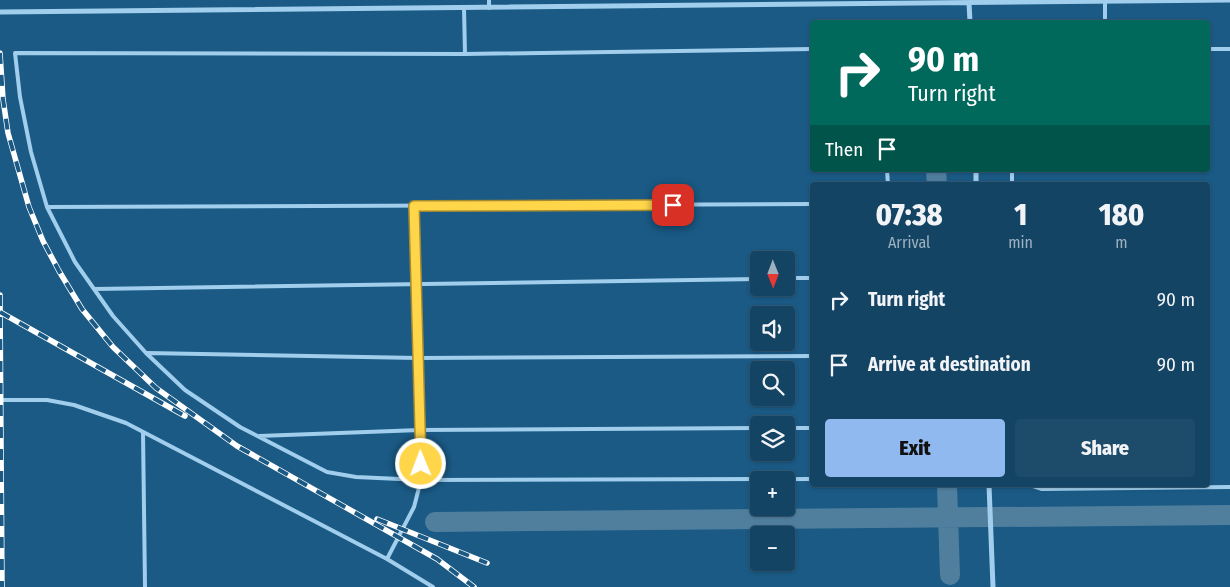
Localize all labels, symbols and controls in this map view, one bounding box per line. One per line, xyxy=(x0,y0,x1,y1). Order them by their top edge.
text: 90 m xyxy=(908,38,979,80)
icon: right xyxy=(825,40,890,105)
text: Turn right xyxy=(908,80,996,107)
icon: arrive xyxy=(873,135,901,163)
text: Then xyxy=(825,138,863,161)
pin xyxy=(652,184,694,226)
icon: arrive xyxy=(659,191,687,219)
text: 07:38 xyxy=(876,197,943,233)
text: 1 xyxy=(1014,197,1027,233)
text: 180 xyxy=(1099,197,1144,233)
text: Arrival xyxy=(888,233,930,252)
text: min xyxy=(1008,233,1033,252)
text: m xyxy=(1115,233,1128,252)
north arrow xyxy=(750,251,795,296)
map controls xyxy=(750,251,795,571)
icon: right xyxy=(825,286,853,314)
text: Turn right xyxy=(868,288,945,311)
text: 90 m xyxy=(1157,288,1195,311)
button: sound xyxy=(750,306,795,351)
icon: arrive xyxy=(825,351,853,379)
text: Arrive at destination xyxy=(868,353,1031,376)
text: 90 m xyxy=(1157,353,1195,376)
button: search xyxy=(750,361,795,406)
button: layers xyxy=(750,416,795,461)
button: Exit xyxy=(825,419,1005,477)
button: Share xyxy=(1015,419,1195,477)
position arrow xyxy=(394,437,446,489)
button: + xyxy=(750,471,795,516)
button: − xyxy=(750,526,795,571)

